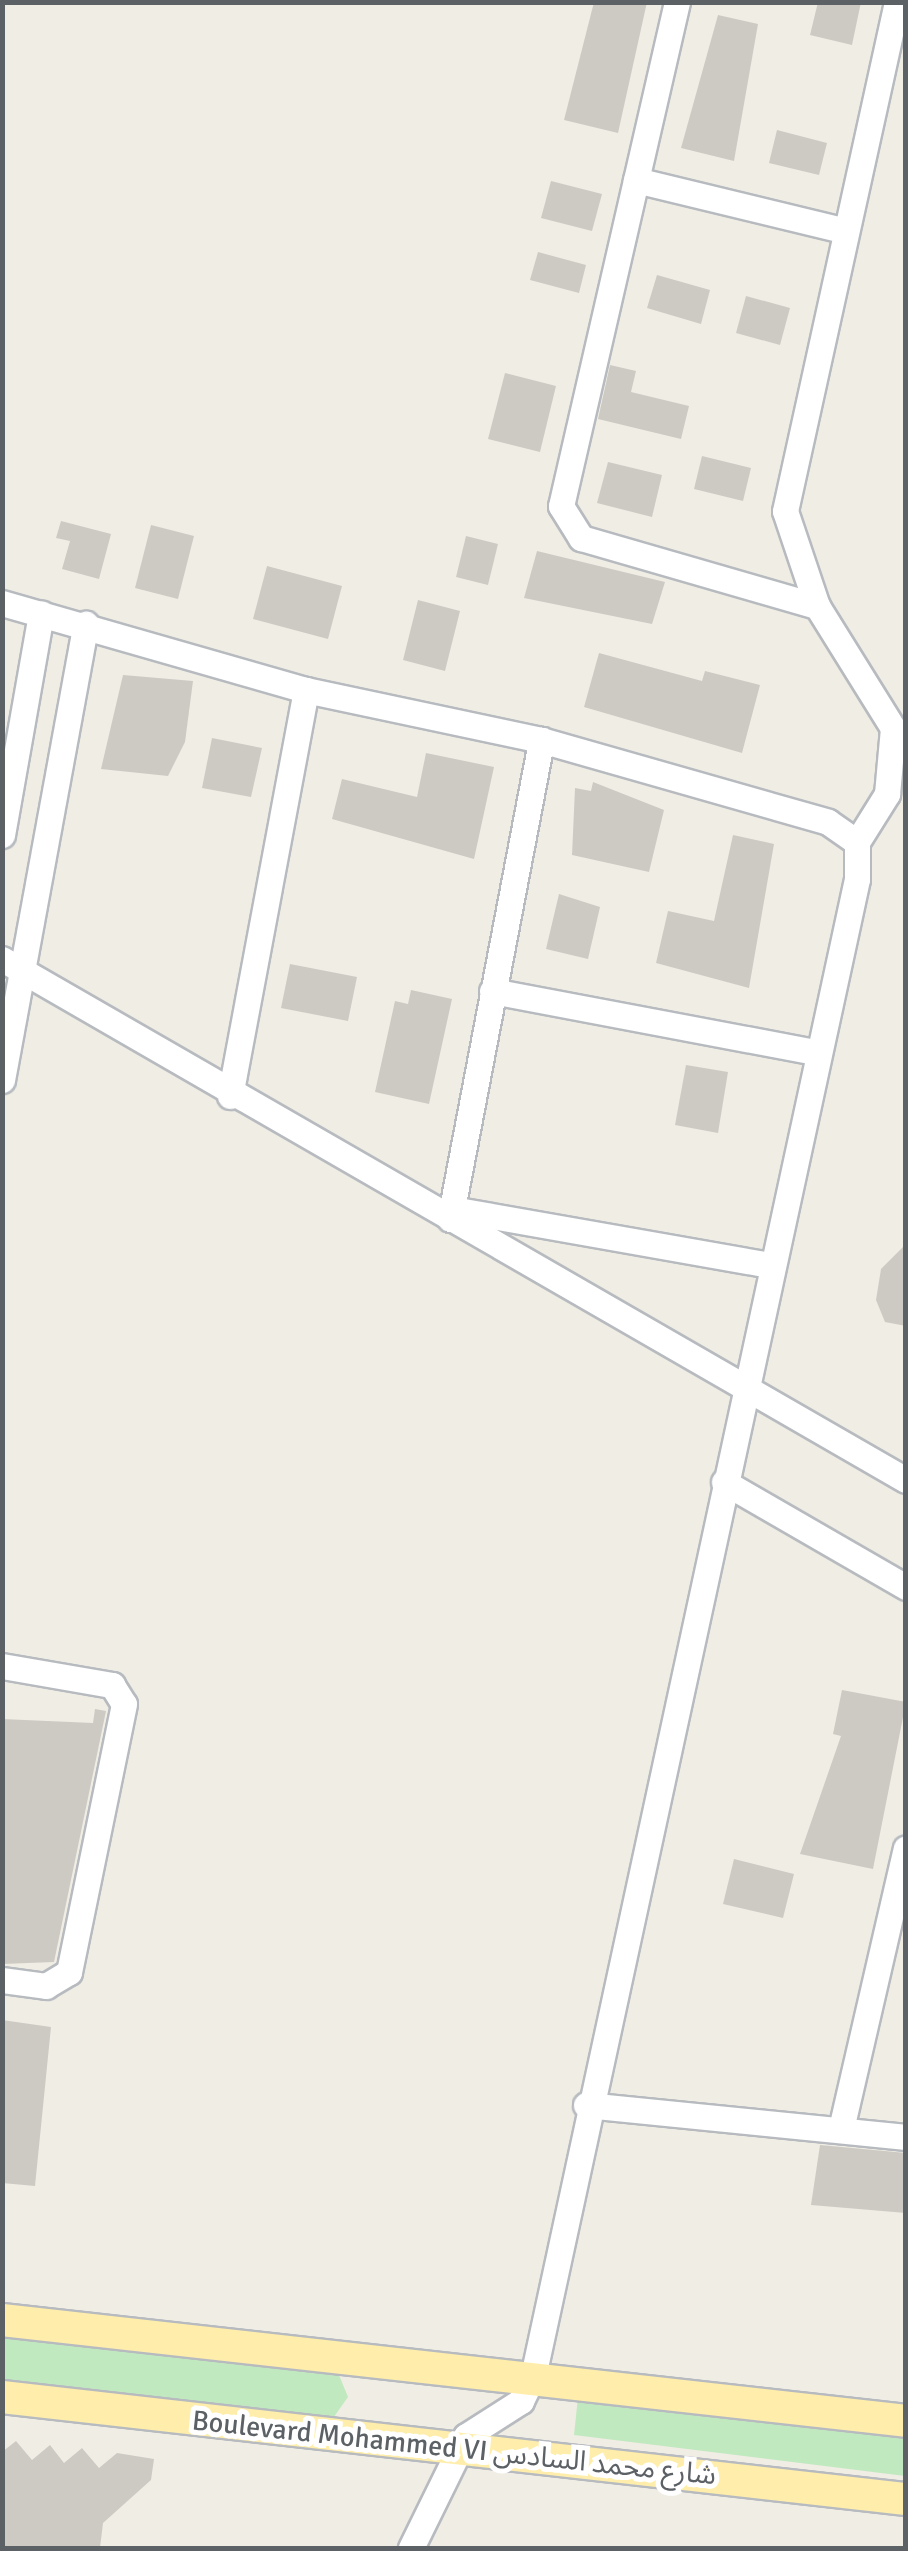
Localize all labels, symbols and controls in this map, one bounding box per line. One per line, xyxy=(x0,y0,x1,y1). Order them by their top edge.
street label: Boulevard Mohammed VI شارع محمد السادس xyxy=(190,2404,718,2492)

